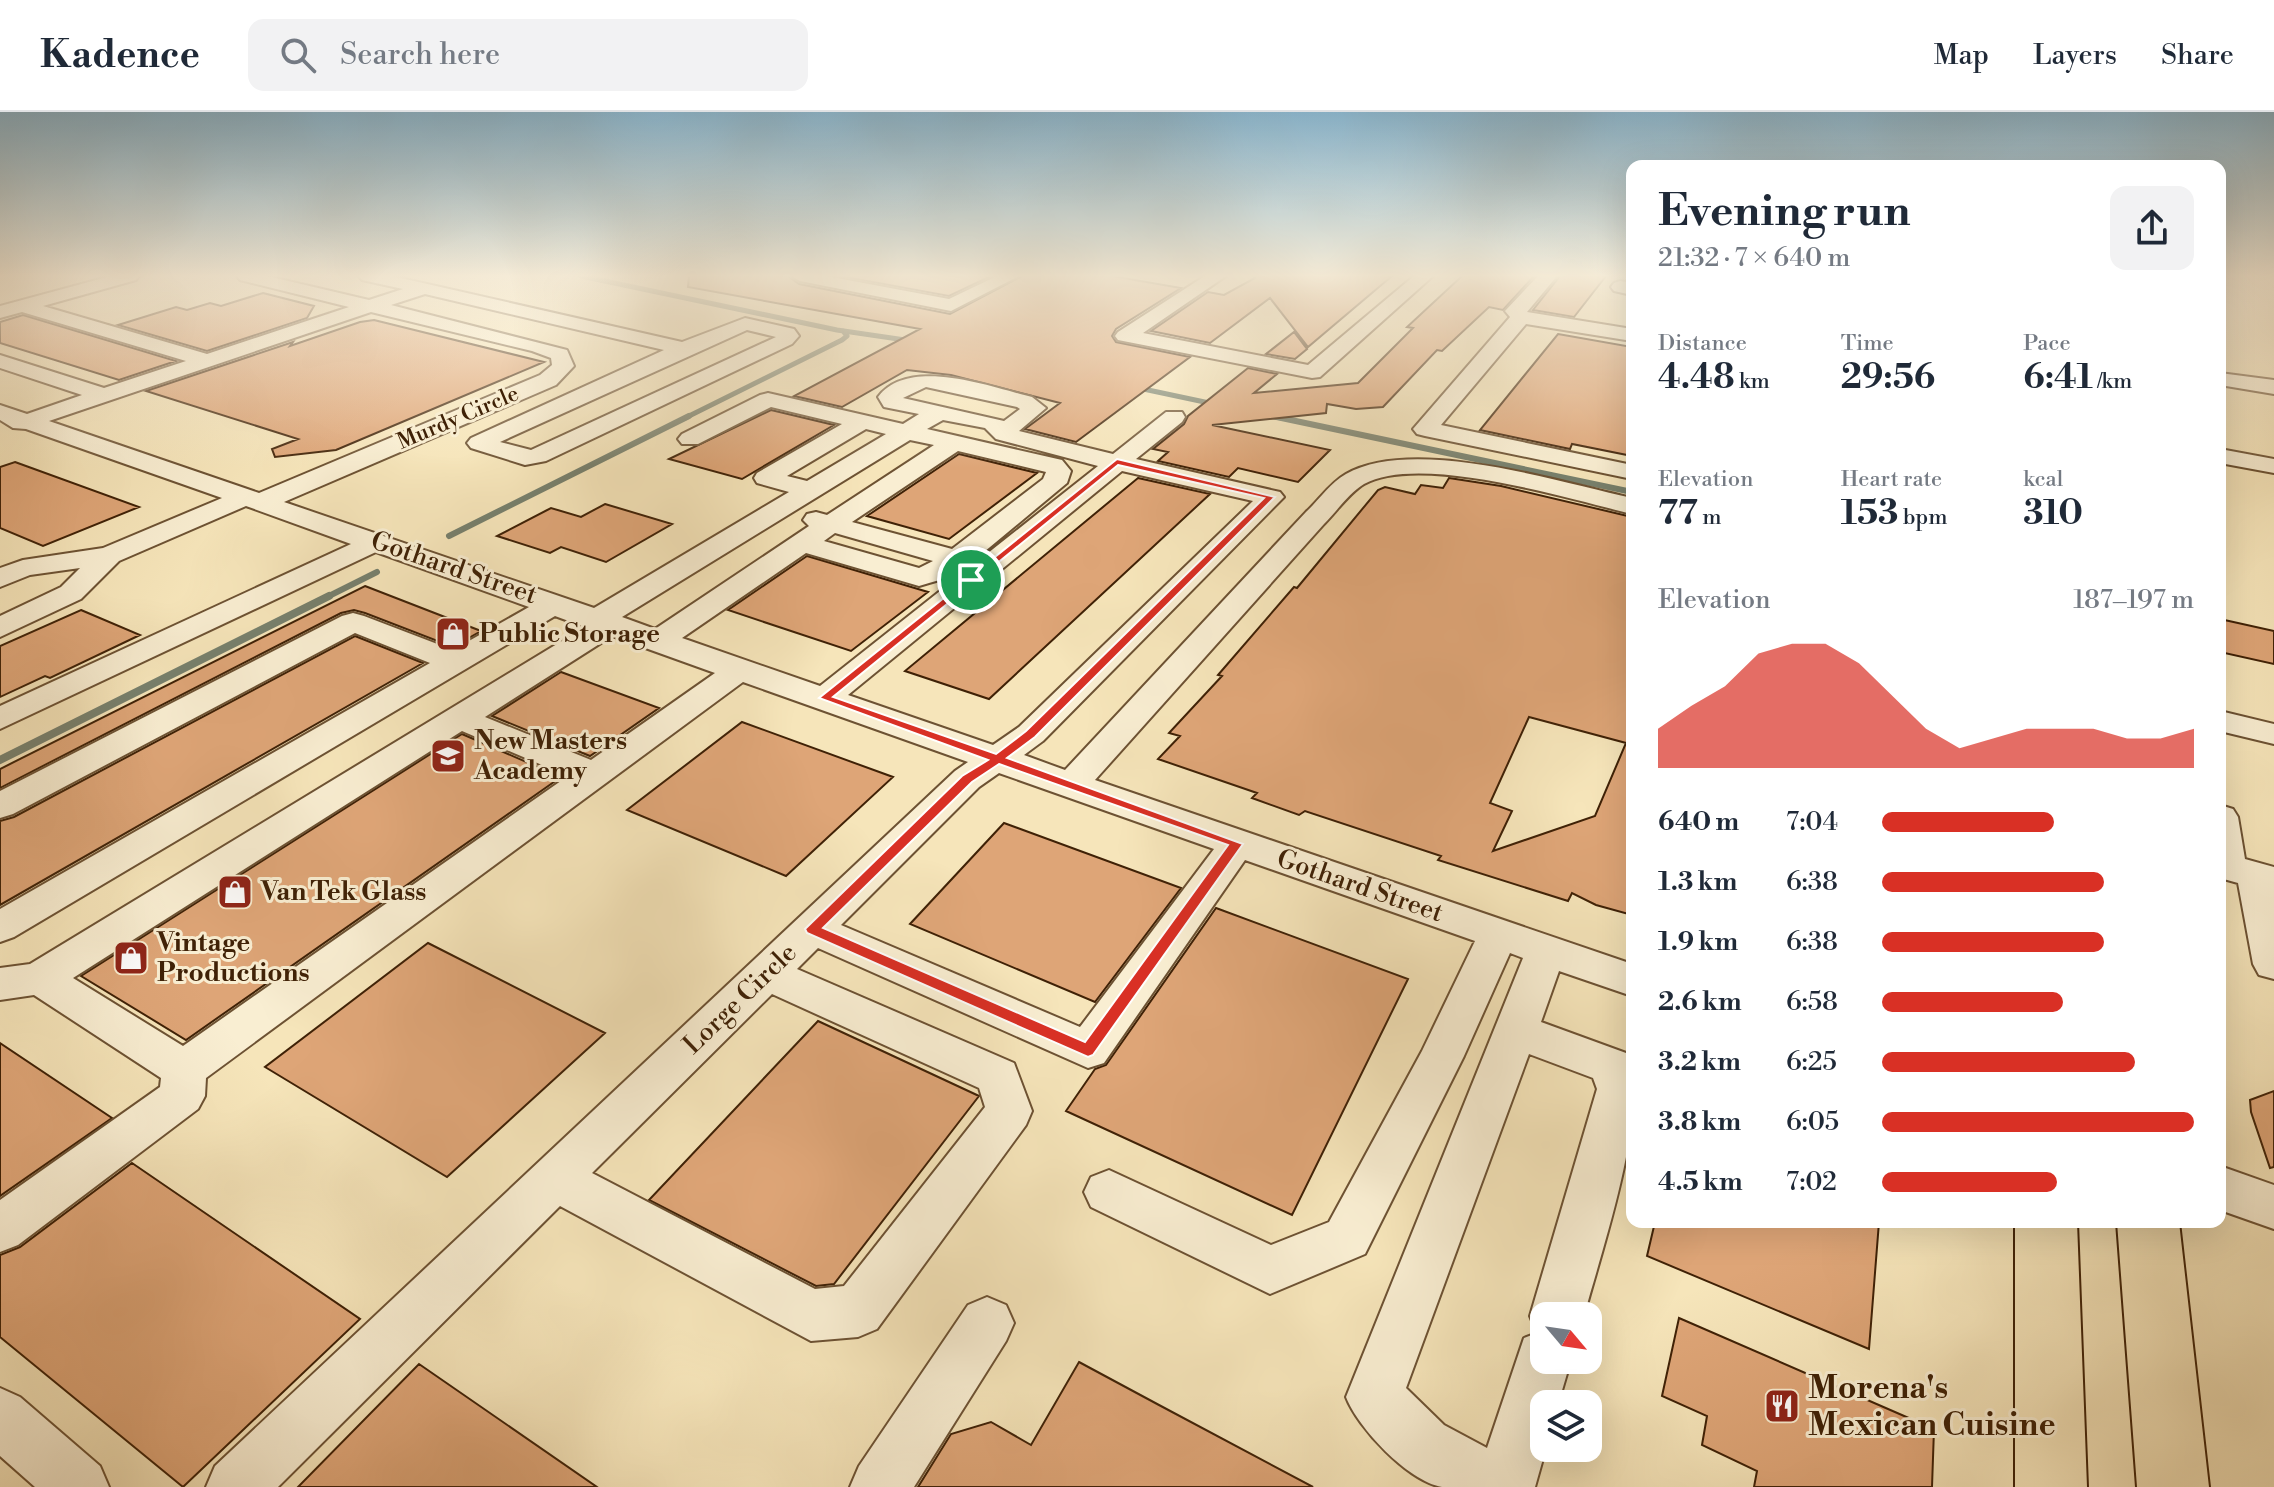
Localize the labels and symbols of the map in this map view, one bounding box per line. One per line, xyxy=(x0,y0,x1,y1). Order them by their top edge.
street label: Murdy Circle xyxy=(393,380,523,456)
street label: Gothard Street xyxy=(367,525,541,611)
pin xyxy=(937,546,1005,614)
shop icon: Public Storage xyxy=(434,615,472,653)
place label: Public Storage xyxy=(479,618,660,650)
place label: New Masters Academy xyxy=(473,725,627,787)
school or university icon: New Masters Academy xyxy=(429,737,467,775)
street label: Gothard Street xyxy=(1273,843,1447,929)
shop icon: Van Tek Glass xyxy=(216,873,254,911)
place label: Van Tek Glass xyxy=(260,876,426,908)
place label: Vintage Productions xyxy=(156,927,310,989)
street label: Lorge Circle xyxy=(677,937,803,1061)
shop icon: Vintage Productions xyxy=(112,939,150,977)
north arrow xyxy=(1530,1302,1602,1374)
place label: Morena's Mexican Cuisine xyxy=(1808,1368,2056,1445)
restaurant icon: Morena's Mexican Cuisine xyxy=(1763,1387,1801,1425)

